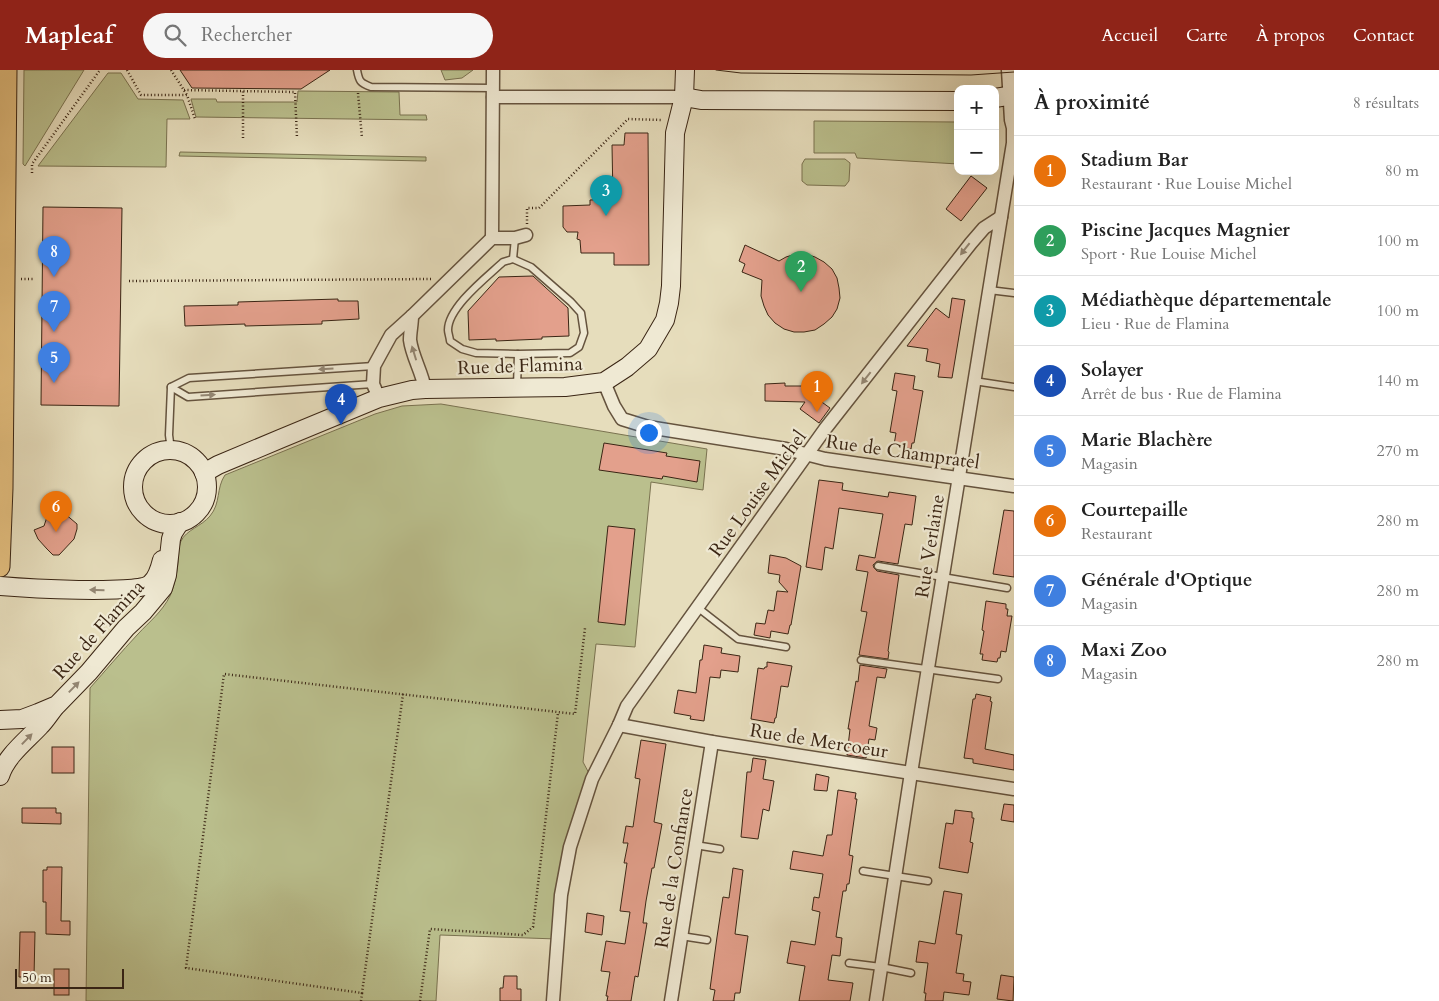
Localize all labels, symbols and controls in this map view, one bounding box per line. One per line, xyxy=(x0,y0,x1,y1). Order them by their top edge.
search box xyxy=(143,13,493,58)
text: Mapleaf xyxy=(25,19,113,52)
icon: search xyxy=(161,21,189,49)
text: Rechercher xyxy=(201,22,292,48)
text: Accueil xyxy=(1101,23,1158,48)
text: Carte xyxy=(1186,23,1228,48)
text: À propos xyxy=(1256,23,1325,48)
text: Contact xyxy=(1353,23,1414,48)
map controls xyxy=(954,85,999,175)
button: + xyxy=(954,85,999,130)
text: À proximité xyxy=(1034,88,1150,117)
text: 8 résultats xyxy=(1353,92,1419,114)
button: − xyxy=(954,130,999,175)
text: Stadium Bar xyxy=(1081,147,1188,173)
text: 1 xyxy=(1046,160,1054,182)
text: 80 m xyxy=(1385,160,1419,182)
text: Restaurant · Rue Louise Michel xyxy=(1081,173,1292,195)
pin: 3 xyxy=(590,175,622,216)
text: Piscine Jacques Magnier xyxy=(1081,217,1290,243)
text: 2 xyxy=(1046,230,1054,252)
text: 100 m xyxy=(1377,230,1419,252)
pin: 8 xyxy=(38,236,70,277)
one-way arrow xyxy=(960,243,970,256)
text: Sport · Rue Louise Michel xyxy=(1081,243,1257,265)
pin: 2 xyxy=(785,251,817,292)
text: Médiathèque départementale xyxy=(1081,287,1332,313)
pin: 7 xyxy=(38,291,70,332)
text: 3 xyxy=(1046,300,1054,322)
text: 100 m xyxy=(1377,300,1419,322)
text: Lieu · Rue de Flamina xyxy=(1081,313,1230,335)
pin: 5 xyxy=(38,342,70,383)
one-way arrow xyxy=(410,346,418,361)
street label: Rue de Flamina xyxy=(457,351,583,381)
text: Solayer xyxy=(1081,357,1143,383)
one-way arrow xyxy=(317,366,333,374)
text: 4 xyxy=(1046,370,1054,392)
text: 140 m xyxy=(1377,370,1419,392)
pin: 1 xyxy=(801,371,833,412)
one-way arrow xyxy=(860,371,871,384)
text: Arrêt de bus · Rue de Flamina xyxy=(1081,383,1282,405)
pin: 4 xyxy=(325,384,357,425)
one-way arrow xyxy=(200,391,216,399)
your location xyxy=(636,420,662,446)
street label: Rue Louise Michel xyxy=(703,425,813,562)
text: Marie Blachère xyxy=(1081,427,1213,453)
street label: Rue de Champratel xyxy=(824,428,982,476)
text: 5 xyxy=(1046,440,1054,462)
text: 270 m xyxy=(1377,440,1419,462)
text: Magasin xyxy=(1081,453,1138,475)
pin: 6 xyxy=(40,491,72,532)
street label: Rue Verlaine xyxy=(909,492,951,600)
text: Courtepaille xyxy=(1081,497,1188,523)
text: 6 xyxy=(1046,510,1054,532)
text: 280 m xyxy=(1377,510,1419,532)
text: Restaurant xyxy=(1081,523,1152,545)
text: Générale d'Optique xyxy=(1081,567,1252,593)
street label: Rue de Flamina xyxy=(47,574,150,685)
text: 7 xyxy=(1046,580,1054,602)
text: 280 m xyxy=(1377,580,1419,602)
one-way arrow xyxy=(89,585,105,593)
text: Magasin xyxy=(1081,593,1138,615)
text: Maxi Zoo xyxy=(1081,637,1167,663)
text: 8 xyxy=(1046,650,1054,672)
text: 280 m xyxy=(1377,650,1419,672)
text: Magasin xyxy=(1081,663,1138,685)
one-way arrow xyxy=(68,682,80,694)
street label: Rue de Mercoeur xyxy=(748,717,890,765)
one-way arrow xyxy=(21,734,33,746)
street label: Rue de la Confiance xyxy=(648,786,699,950)
scale bar xyxy=(15,966,124,989)
text: 50 m xyxy=(22,968,52,987)

